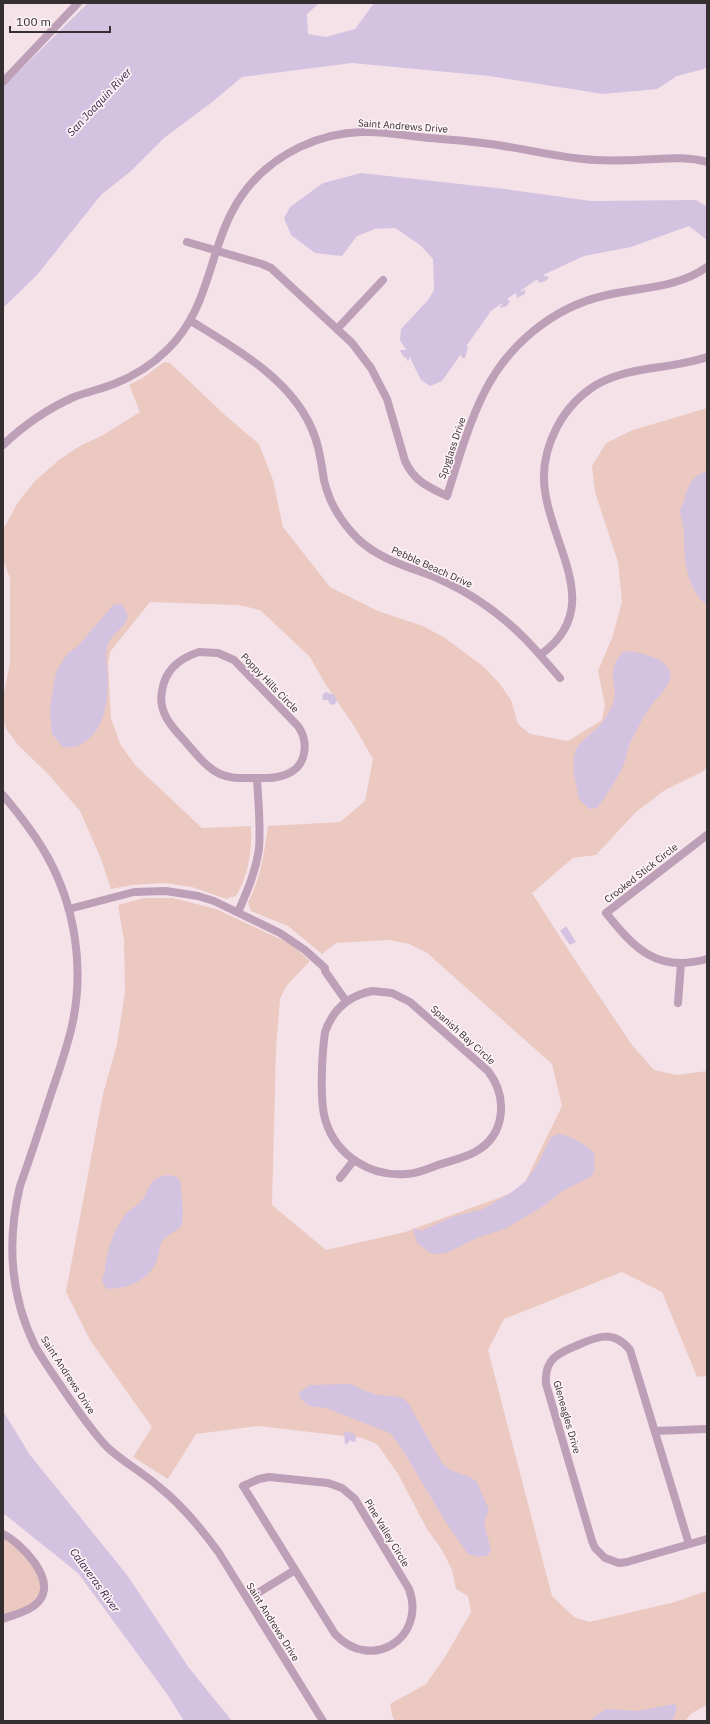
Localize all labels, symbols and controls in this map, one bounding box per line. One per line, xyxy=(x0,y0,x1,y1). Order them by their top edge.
scale bar xyxy=(10,8,110,34)
text: 100 m xyxy=(16,14,51,29)
water label: San Joaquin River xyxy=(64,64,135,139)
street label: Saint Andrews Drive xyxy=(358,116,449,136)
street label: Spyglass Drive xyxy=(435,415,469,481)
street label: Pebble Beach Drive xyxy=(390,543,475,591)
street label: Poppy Hills Circle xyxy=(238,650,302,716)
street label: Crooked Stick Circle xyxy=(602,840,681,906)
street label: Spanish Bay Circle xyxy=(428,1002,498,1068)
street label: Saint Andrews Drive xyxy=(38,1334,98,1417)
street label: Gleneagles Drive xyxy=(550,1379,584,1456)
street label: Pine Valley Circle xyxy=(362,1497,413,1570)
water label: Calaveras River xyxy=(67,1545,124,1616)
street label: Saint Andrews Drive xyxy=(244,1580,303,1664)

